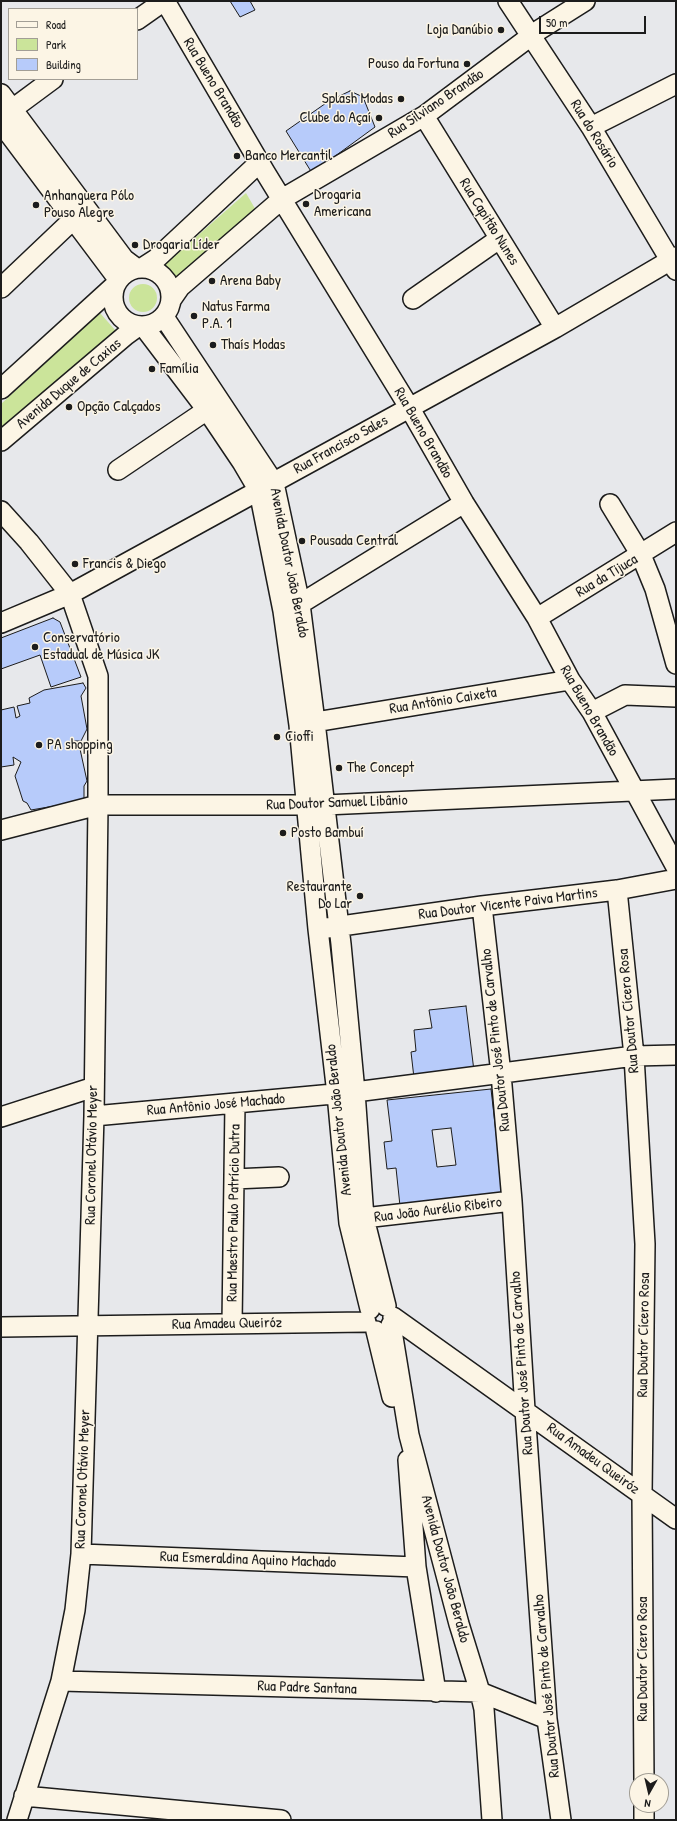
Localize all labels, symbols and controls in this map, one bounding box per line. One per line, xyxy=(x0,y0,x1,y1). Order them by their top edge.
legend xyxy=(8,8,138,80)
scale bar xyxy=(541,8,648,34)
text: 50 m xyxy=(546,14,567,31)
text: Road xyxy=(46,16,66,33)
place label: Loja Danúbio xyxy=(427,21,493,39)
marker: Loja Danúbio xyxy=(496,25,506,35)
street label: Rua Bueno Brandão xyxy=(179,35,247,131)
text: Park xyxy=(46,36,66,53)
place label: Pouso da Fortuna xyxy=(368,55,459,73)
text: Building xyxy=(46,56,81,73)
marker: Pouso da Fortuna xyxy=(462,59,472,69)
street label: Rua Silviano Brandão xyxy=(385,65,487,143)
place label: Splash Modas xyxy=(322,90,393,108)
marker: Splash Modas xyxy=(396,94,406,104)
street label: Rua do Rosário xyxy=(566,97,622,171)
place label: Clube do Açaí xyxy=(299,109,371,127)
marker: Clube do Açaí xyxy=(374,113,384,123)
place label: Banco Mercantil xyxy=(245,147,332,165)
marker: Banco Mercantil xyxy=(232,151,242,161)
street label: Rua Capitão Nunes xyxy=(455,175,523,269)
place label: Drogaria Americana xyxy=(314,186,371,221)
place label: Anhanguera Pólo Pouso Alegre xyxy=(44,187,134,222)
marker: Drogaria Americana xyxy=(301,199,311,209)
marker: Anhanguera Pólo Pouso Alegre xyxy=(31,200,41,210)
place label: Drogaria Líder xyxy=(143,236,219,254)
marker: Drogaria Líder xyxy=(130,240,140,250)
place label: Arena Baby xyxy=(220,272,281,290)
marker: Arena Baby xyxy=(207,276,217,286)
place label: Natus Farma P.A. 1 xyxy=(202,298,270,333)
marker: Natus Farma P.A. 1 xyxy=(189,311,199,321)
street label: Avenida Duque de Caxias xyxy=(13,335,125,433)
place label: Thaís Modas xyxy=(221,336,285,354)
marker: Thaís Modas xyxy=(208,340,218,350)
place label: Família xyxy=(160,360,198,378)
marker: Família xyxy=(147,364,157,374)
street label: Rua Bueno Brandão xyxy=(390,384,456,482)
place label: Opção Calçados xyxy=(77,398,160,416)
marker: Opção Calçados xyxy=(64,402,74,412)
street label: Rua Francisco Sales xyxy=(291,412,391,478)
street label: Avenida Doutor João Beraldo xyxy=(266,487,312,639)
place label: Pousada Central xyxy=(310,532,398,550)
marker: Pousada Central xyxy=(297,536,307,546)
street label: Rua da Tijuca xyxy=(573,551,641,601)
place label: Francis & Diego xyxy=(83,555,166,573)
marker: Francis & Diego xyxy=(70,559,80,569)
place label: Conservatório Estadual de Música JK xyxy=(43,629,159,664)
marker: Conservatório Estadual de Música JK xyxy=(30,642,40,652)
street label: Rua Bueno Brandão xyxy=(556,662,622,760)
street label: Rua Antônio Caixeta xyxy=(388,684,498,718)
place label: Cioffi xyxy=(285,728,314,746)
marker: Cioffi xyxy=(272,732,282,742)
place label: PA shopping xyxy=(47,736,113,754)
marker: PA shopping xyxy=(34,740,44,750)
place label: The Concept xyxy=(347,759,414,777)
marker: The Concept xyxy=(334,763,344,773)
street label: Rua Doutor Samuel Libânio xyxy=(266,792,408,814)
place label: Posto Bambuí xyxy=(291,824,364,842)
marker: Posto Bambuí xyxy=(278,828,288,838)
place label: Restaurante Do Lar xyxy=(287,878,352,913)
street label: Rua Doutor Vicente Paiva Martins xyxy=(418,884,598,924)
marker: Restaurante Do Lar xyxy=(355,891,365,901)
street label: Rua Doutor José Pinto de Carvalho xyxy=(477,948,515,1132)
street label: Rua Doutor Cícero Rosa xyxy=(615,948,643,1074)
street label: Avenida Doutor João Beraldo xyxy=(322,1043,356,1197)
street label: Rua Coronel Otávio Meyer xyxy=(82,1085,102,1225)
street label: Rua Antônio José Machado xyxy=(146,1090,286,1120)
street label: Rua Maestro Paulo Patrício Dutra xyxy=(223,1124,245,1302)
street label: Rua João Aurélio Ribeiro xyxy=(373,1193,503,1227)
street label: Rua Doutor José Pinto de Carvalho xyxy=(507,1271,537,1455)
street label: Rua Doutor Cícero Rosa xyxy=(634,1272,654,1398)
street label: Rua Amadeu Queiróz xyxy=(172,1314,282,1334)
street label: Rua Coronel Otávio Meyer xyxy=(72,1409,94,1549)
street label: Rua Amadeu Queiróz xyxy=(543,1419,643,1499)
street label: Avenida Doutor João Beraldo xyxy=(417,1493,473,1645)
street label: Rua Esmeraldina Aquino Machado xyxy=(160,1548,336,1572)
street label: Rua Doutor José Pinto de Carvalho xyxy=(530,1594,564,1778)
street label: Rua Doutor Cícero Rosa xyxy=(634,1597,652,1721)
street label: Rua Padre Santana xyxy=(257,1677,357,1699)
north arrow xyxy=(629,1773,669,1813)
text: N xyxy=(644,1797,651,1811)

